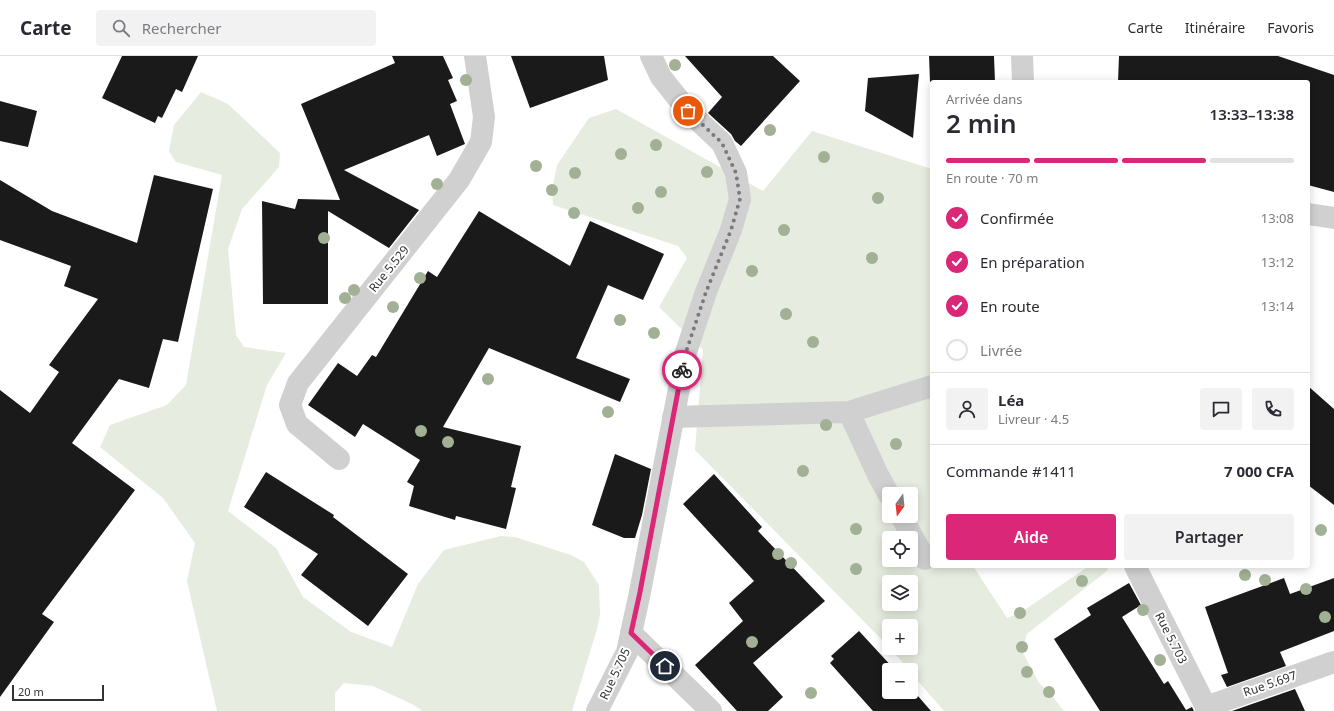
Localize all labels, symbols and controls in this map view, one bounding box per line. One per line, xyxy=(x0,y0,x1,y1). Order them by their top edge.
search box xyxy=(96,10,376,46)
text: Carte xyxy=(20,15,72,41)
icon: search xyxy=(110,17,132,39)
text: Rechercher xyxy=(142,18,221,38)
text: Carte xyxy=(1127,18,1163,37)
text: Itinéraire xyxy=(1185,18,1245,37)
text: Favoris xyxy=(1267,18,1314,37)
text: Arrivée dans xyxy=(946,90,1023,108)
pin xyxy=(671,94,705,128)
icon: bag xyxy=(677,100,699,122)
text: 13:33–13:38 xyxy=(1210,104,1294,124)
text: 2 min xyxy=(946,105,1017,141)
text: En route · 70 m xyxy=(946,169,1038,187)
icon: check xyxy=(946,207,968,229)
text: Confirmée xyxy=(980,208,1054,228)
text: 13:08 xyxy=(1261,209,1294,227)
street label: Rue 5.529 xyxy=(365,242,413,296)
icon: check xyxy=(946,251,968,273)
text: En préparation xyxy=(980,252,1085,272)
text: 13:12 xyxy=(1261,253,1294,271)
icon: check xyxy=(946,295,968,317)
text: En route xyxy=(980,296,1040,316)
text: 13:14 xyxy=(1261,297,1294,315)
text: Livrée xyxy=(980,340,1022,360)
courier xyxy=(662,350,702,390)
icon: bike xyxy=(671,359,693,381)
button: person xyxy=(946,388,988,430)
button: chat xyxy=(1200,388,1242,430)
button: phone xyxy=(1252,388,1294,430)
text: Léa xyxy=(998,390,1024,410)
text: Livreur · 4.5 xyxy=(998,410,1069,428)
text: Commande #1411 xyxy=(946,461,1076,481)
text: 7 000 CFA xyxy=(1224,461,1294,481)
north arrow xyxy=(882,487,918,523)
map controls xyxy=(882,487,918,699)
button: Aide xyxy=(946,514,1116,560)
button: Partager xyxy=(1124,514,1294,560)
button: locate xyxy=(882,531,918,567)
button: layers xyxy=(882,575,918,611)
street label: Rue 5.703 xyxy=(1151,609,1192,666)
button: + xyxy=(882,619,918,655)
street label: Rue 5.705 xyxy=(595,645,634,703)
pin xyxy=(648,649,682,683)
icon: home xyxy=(654,655,676,677)
button: − xyxy=(882,663,918,699)
street label: Rue 5.697 xyxy=(1241,666,1299,701)
scale bar xyxy=(12,683,104,702)
text: 20 m xyxy=(18,684,44,699)

